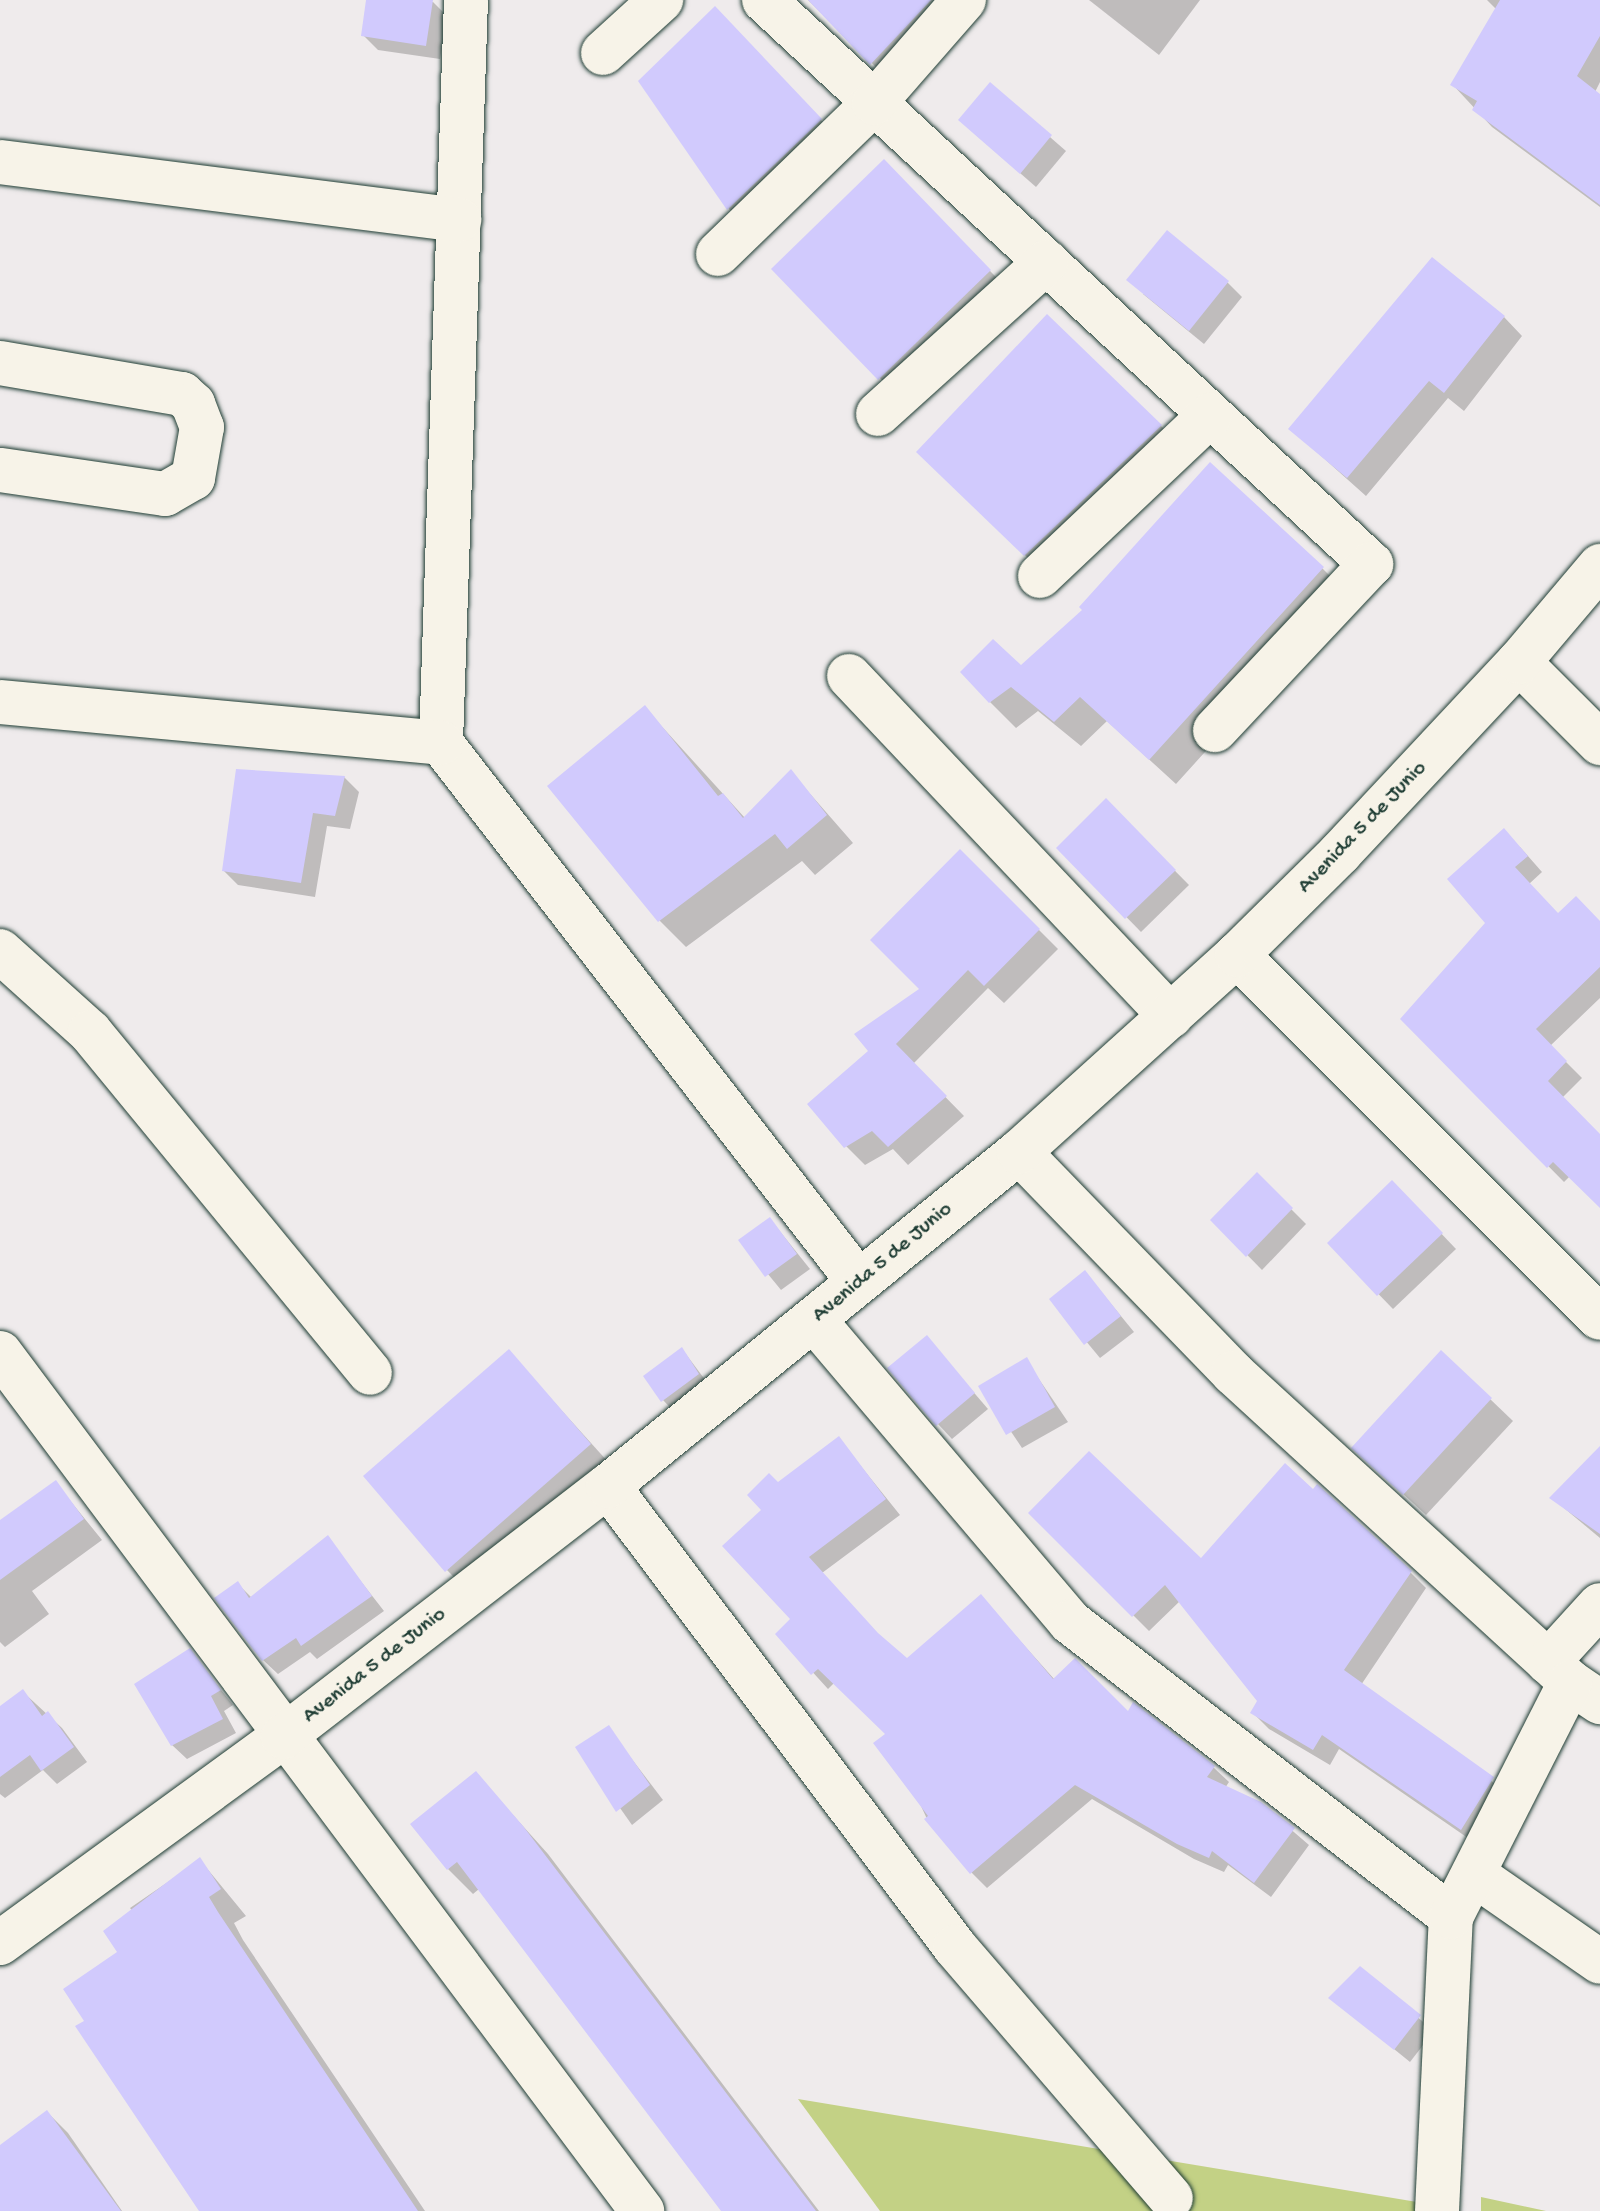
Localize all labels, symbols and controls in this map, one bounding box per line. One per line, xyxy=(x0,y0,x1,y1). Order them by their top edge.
street label: Avenida 5 de Junio xyxy=(1293,756,1433,900)
street label: Avenida 5 de Junio xyxy=(808,1197,958,1329)
street label: Avenida 5 de Junio xyxy=(298,1602,452,1730)

